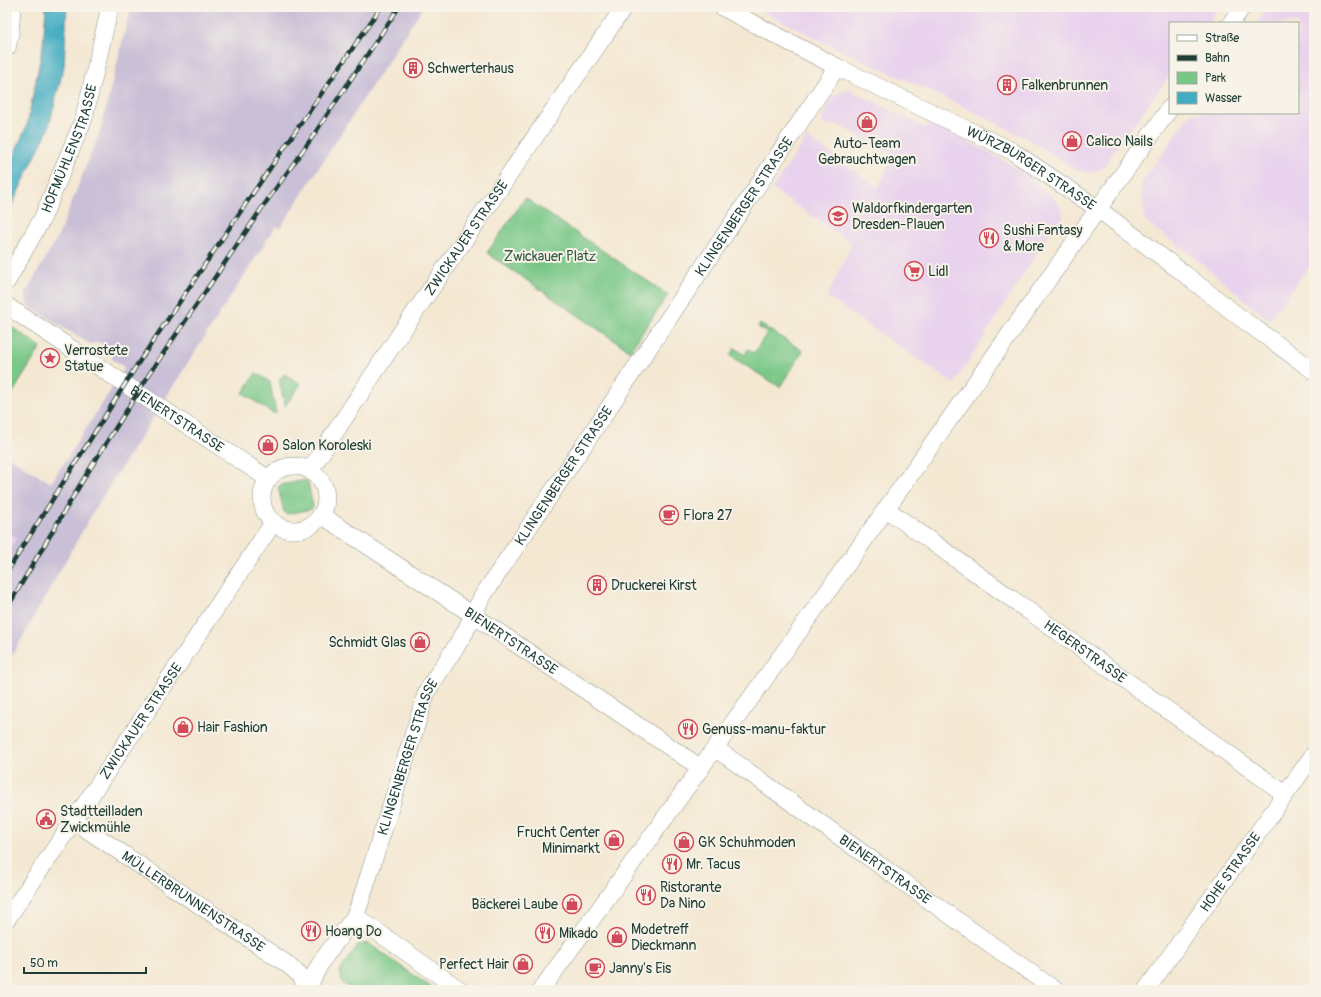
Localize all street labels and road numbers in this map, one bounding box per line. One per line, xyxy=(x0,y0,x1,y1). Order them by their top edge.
street label: HOFMÜHLENSTRASSE xyxy=(38,82,101,215)
street label: WÜRZBURGER STRASSE xyxy=(964,122,1099,214)
street label: KLINGENBERGER STRASSE xyxy=(691,134,797,279)
street label: ZWICKAUER STRASSE xyxy=(421,177,512,299)
street label: BIENERTSTRASSE xyxy=(127,382,227,456)
street label: KLINGENBERGER STRASSE xyxy=(511,403,616,549)
street label: BIENERTSTRASSE xyxy=(461,604,561,678)
street label: HEGERSTRASSE xyxy=(1040,617,1130,687)
street label: ZWICKAUER STRASSE xyxy=(96,660,186,782)
street label: KLINGENBERGER STRASSE xyxy=(374,675,442,837)
street label: HOHE STRASSE xyxy=(1196,829,1265,915)
street label: BIENERTSTRASSE xyxy=(836,831,934,908)
street label: MÜLLERBRUNNENSTRASSE xyxy=(118,848,268,956)

